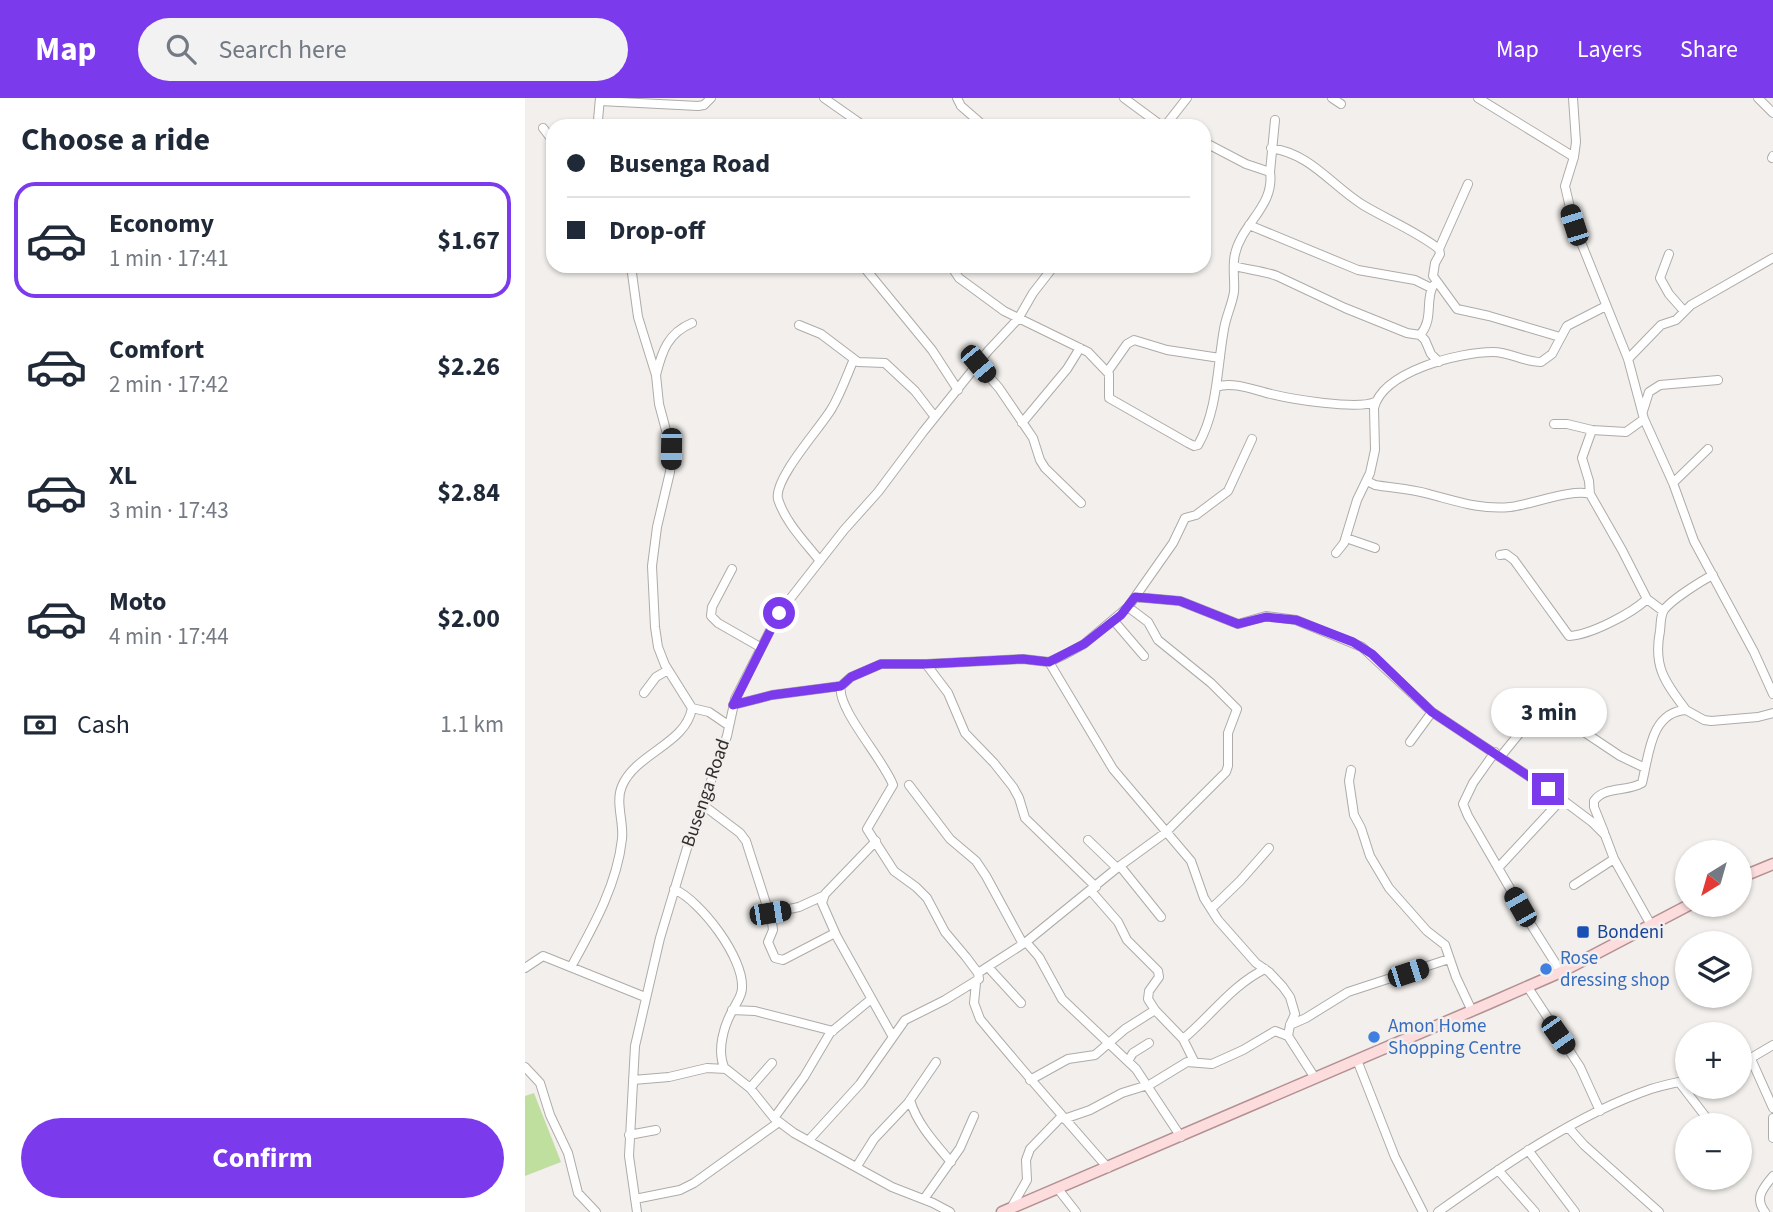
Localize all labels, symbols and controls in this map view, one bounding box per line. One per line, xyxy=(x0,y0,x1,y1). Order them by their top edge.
search box xyxy=(138,18,628,81)
text: Map xyxy=(35,26,96,73)
icon: search xyxy=(162,30,200,68)
text: Search here xyxy=(218,31,347,68)
text: Map xyxy=(1496,32,1539,67)
text: Layers xyxy=(1577,32,1642,67)
text: Share xyxy=(1680,32,1738,67)
text: Choose a ride xyxy=(21,117,210,163)
text: Busenga Road xyxy=(609,145,770,182)
car xyxy=(1558,202,1591,248)
text: Economy xyxy=(109,205,214,242)
icon: car xyxy=(25,209,88,272)
text: Drop-off xyxy=(609,212,705,249)
text: $1.67 xyxy=(437,222,500,259)
text: 1 min · 17:41 xyxy=(109,242,229,275)
text: Comfort xyxy=(109,331,204,368)
icon: car xyxy=(25,335,88,398)
car xyxy=(957,341,1000,387)
text: $2.26 xyxy=(437,348,500,385)
text: 2 min · 17:42 xyxy=(109,368,229,401)
car xyxy=(661,428,682,470)
text: XL xyxy=(109,457,137,494)
icon: car xyxy=(25,461,88,524)
text: $2.84 xyxy=(437,474,500,511)
text: 3 min · 17:43 xyxy=(109,494,229,527)
text: Moto xyxy=(109,583,166,620)
icon: car xyxy=(25,587,88,650)
route start xyxy=(763,597,795,629)
text: $2.00 xyxy=(437,600,500,637)
text: 4 min · 17:44 xyxy=(109,620,229,653)
callout: 3 min xyxy=(1490,688,1606,736)
text: 3 min xyxy=(1521,696,1577,729)
icon: cash xyxy=(21,706,59,744)
text: Cash xyxy=(77,706,130,743)
text: 1.1 km xyxy=(440,708,504,741)
street label: Busenga Road xyxy=(675,735,737,851)
route end xyxy=(1532,773,1564,805)
north arrow xyxy=(1675,840,1752,917)
map controls xyxy=(1675,840,1752,1190)
car xyxy=(1501,884,1540,930)
car xyxy=(748,899,793,927)
place label: Bondeni xyxy=(1597,919,1664,946)
marker: Bondeni xyxy=(1575,924,1591,940)
button: layers xyxy=(1675,931,1752,1008)
place label: Rose dressing shop xyxy=(1560,945,1670,994)
car xyxy=(1385,957,1432,989)
marker: Rose dressing shop xyxy=(1538,961,1554,977)
car xyxy=(1538,1012,1579,1058)
place label: Amon Home Shopping Centre xyxy=(1388,1013,1521,1062)
button: + xyxy=(1675,1022,1752,1099)
marker: Amon Home Shopping Centre xyxy=(1366,1029,1382,1045)
button: − xyxy=(1675,1113,1752,1190)
button: Confirm xyxy=(21,1118,504,1198)

